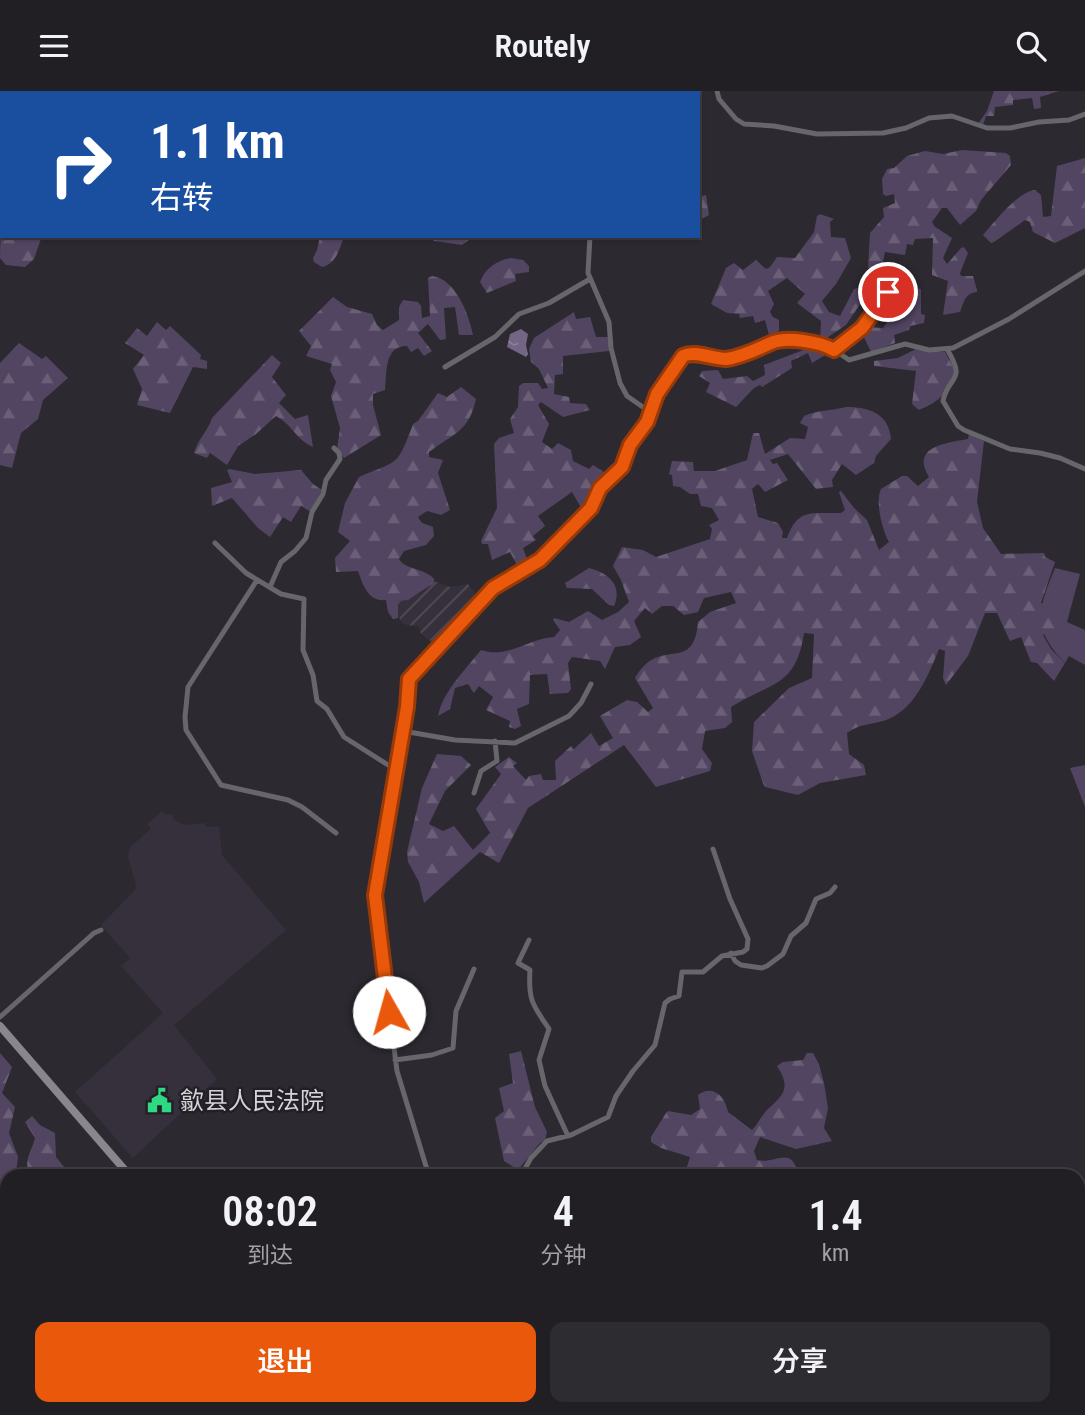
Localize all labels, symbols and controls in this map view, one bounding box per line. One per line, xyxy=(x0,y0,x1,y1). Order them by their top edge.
icon: menu xyxy=(35,27,73,65)
text: Routely xyxy=(494,27,591,65)
icon: search xyxy=(1012,27,1050,65)
text: 1.1 km xyxy=(150,113,285,170)
icon: right xyxy=(35,119,126,210)
text: 右转 xyxy=(150,179,214,217)
pin xyxy=(858,262,918,322)
icon: arrive xyxy=(869,273,907,311)
position arrow xyxy=(352,975,426,1049)
public building icon: 歙县人民法院 xyxy=(146,1087,174,1115)
place label: 歙县人民法院 xyxy=(180,1087,324,1115)
text: 08:02 xyxy=(222,1187,318,1236)
text: 4 xyxy=(553,1187,574,1236)
text: 1.4 xyxy=(808,1191,863,1240)
text: km xyxy=(822,1240,849,1267)
text: 到达 xyxy=(247,1242,293,1269)
text: 分钟 xyxy=(540,1242,586,1269)
button: 退出 xyxy=(35,1322,536,1402)
button: 分享 xyxy=(550,1322,1050,1402)

